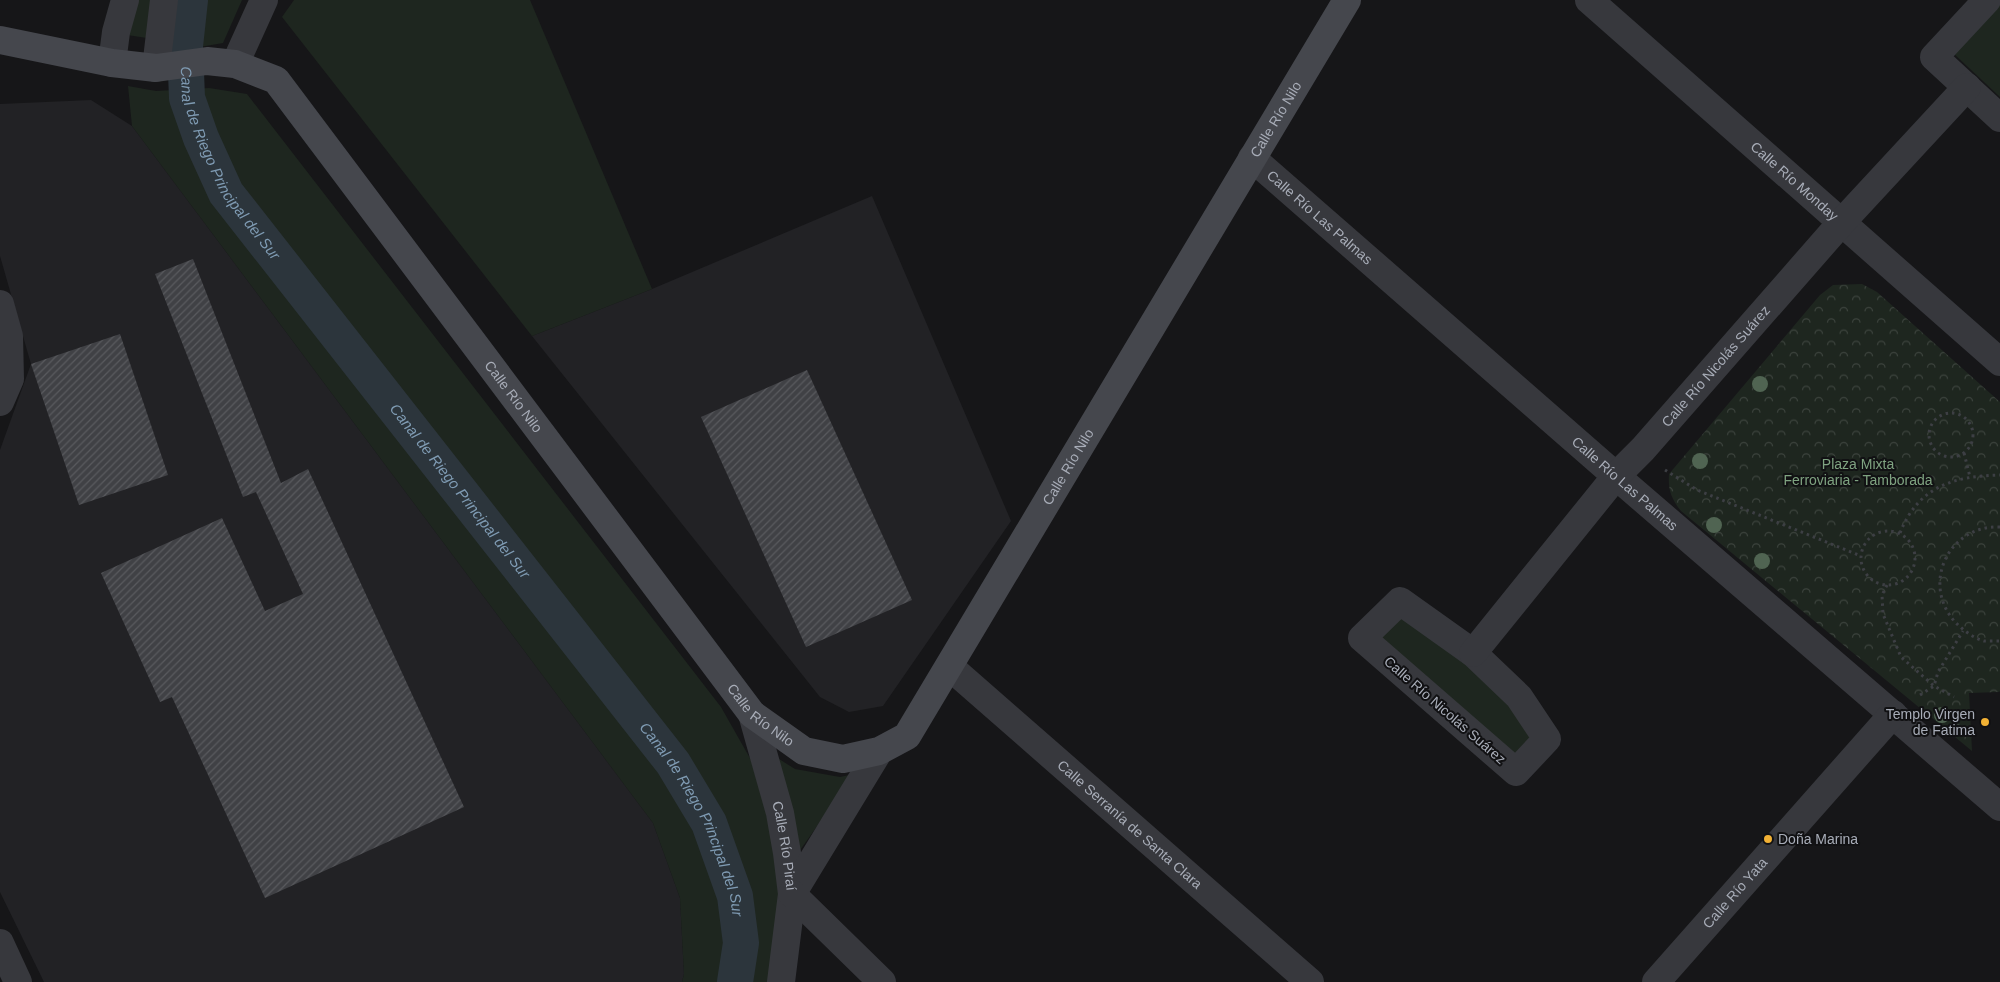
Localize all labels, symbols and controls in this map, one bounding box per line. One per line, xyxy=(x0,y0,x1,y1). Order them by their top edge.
water label: Canal de Riego Principal del Sur xyxy=(178,66,285,264)
street label: Calle Río Nilo xyxy=(1247,78,1305,160)
street label: Calle Río Monday xyxy=(1748,138,1842,224)
street label: Calle Río Las Palmas xyxy=(1264,167,1376,268)
street label: Calle Río Nicolás Suárez xyxy=(1658,302,1773,430)
street label: Calle Río Nilo xyxy=(481,357,546,436)
water label: Canal de Riego Principal del Sur xyxy=(387,400,534,582)
street label: Calle Río Nilo xyxy=(1039,426,1097,508)
street label: Calle Río Las Palmas xyxy=(1569,433,1681,534)
park label: Plaza Mixta Ferroviaria - Tamborada xyxy=(1783,456,1933,488)
street label: Calle Río Nicolás Suárez xyxy=(1381,653,1509,767)
street label: Calle Río Nilo xyxy=(724,680,797,750)
place label: Templo Virgen de Fatima xyxy=(1886,706,1975,738)
marker: Templo Virgen de Fatima xyxy=(1979,716,1991,728)
water label: Canal de Riego Principal del Sur xyxy=(636,719,747,918)
street label: Calle Serranía de Santa Clara xyxy=(1054,757,1206,892)
street label: Calle Río Piraí xyxy=(769,799,800,892)
place label: Doña Marina xyxy=(1778,831,1858,847)
marker: Doña Marina xyxy=(1762,833,1774,845)
street label: Calle Río Yata xyxy=(1699,854,1770,932)

